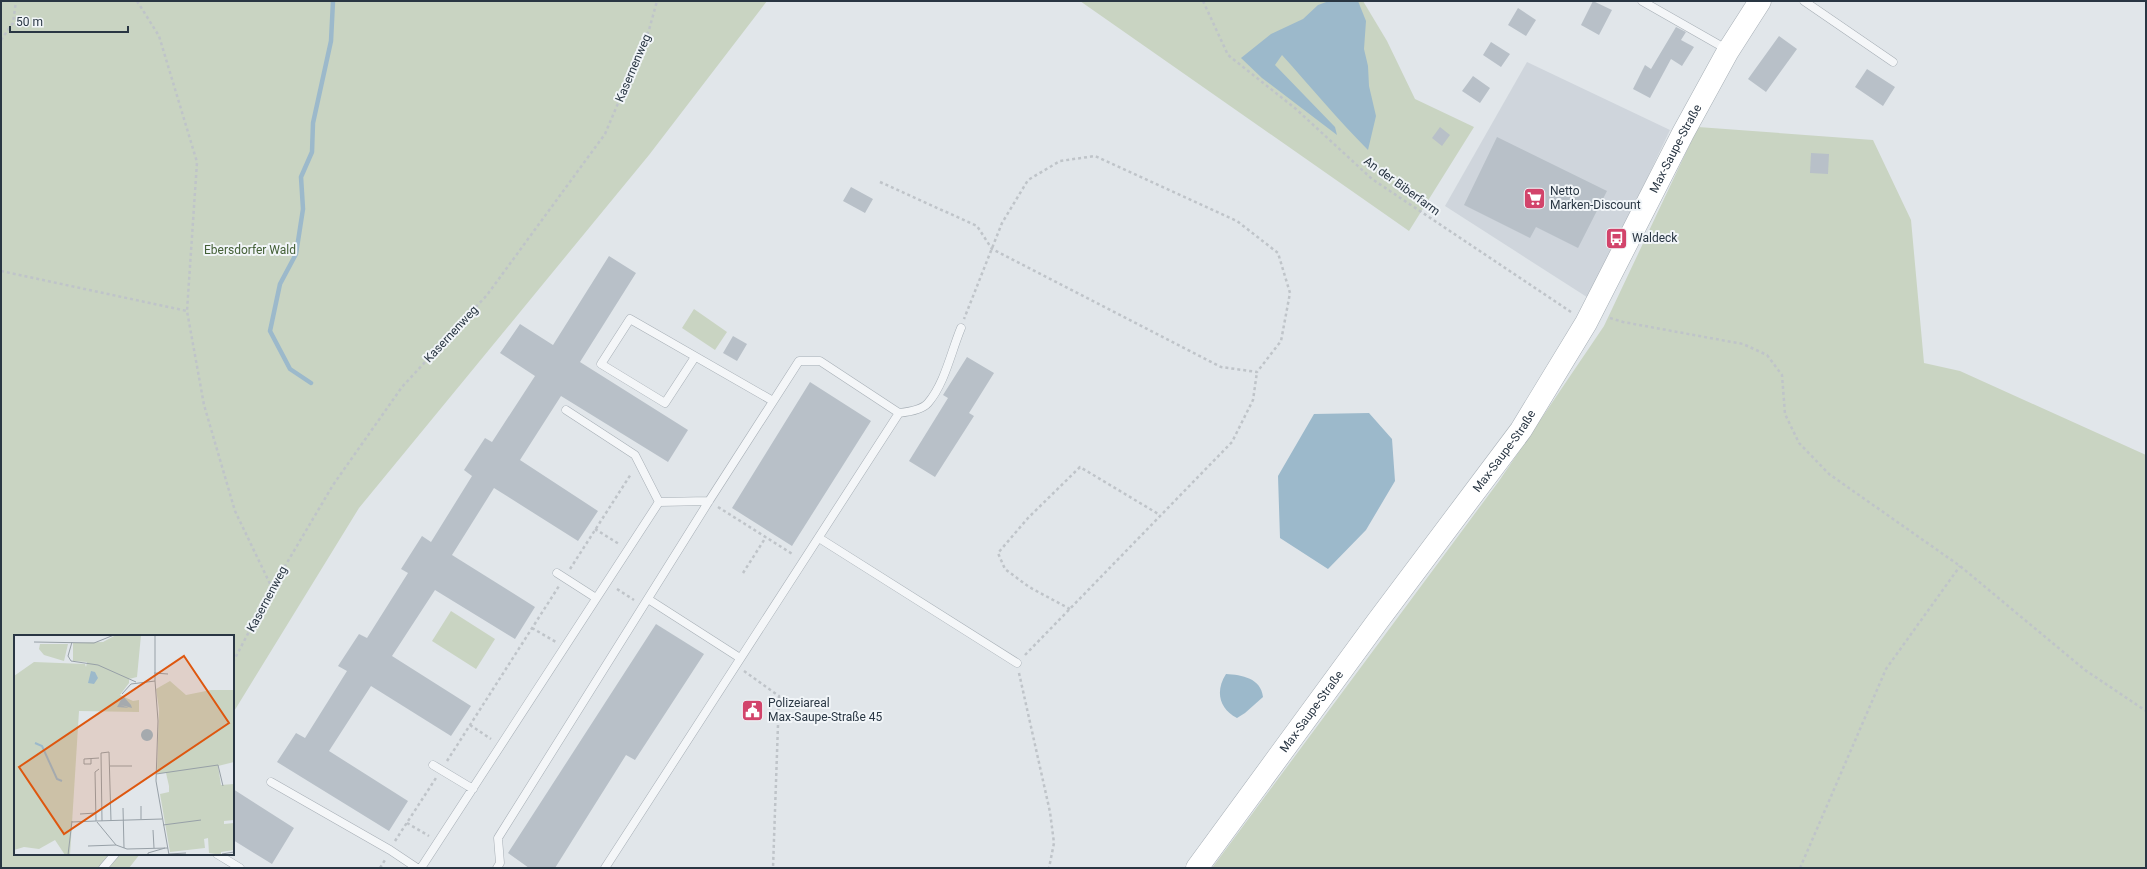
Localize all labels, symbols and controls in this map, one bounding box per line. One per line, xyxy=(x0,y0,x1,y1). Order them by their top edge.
scale bar xyxy=(10,8,128,34)
text: 50 m xyxy=(16,15,43,29)
street label: Kasernenweg xyxy=(612,32,654,104)
street label: Max-Saupe-Straße xyxy=(1647,102,1704,195)
street label: An der Biberfarm xyxy=(1361,154,1443,218)
place label: Netto Marken-Discount xyxy=(1550,184,1641,212)
supermarket icon: Netto Marken-Discount xyxy=(1522,185,1548,211)
bus stop icon: Waldeck xyxy=(1604,225,1630,251)
place label: Waldeck xyxy=(1632,231,1678,245)
park label: Ebersdorfer Wald xyxy=(204,243,296,257)
street label: Kasernenweg xyxy=(421,303,481,365)
street label: Max-Saupe-Straße xyxy=(1470,407,1538,495)
street label: Kasernenweg xyxy=(244,564,290,634)
inset map xyxy=(14,635,234,855)
street label: Max-Saupe-Straße xyxy=(1277,668,1346,755)
place label: Polizeiareal Max-Saupe-Straße 45 xyxy=(768,696,883,724)
public building icon: Polizeiareal Max-Saupe-Straße 45 xyxy=(740,697,766,723)

